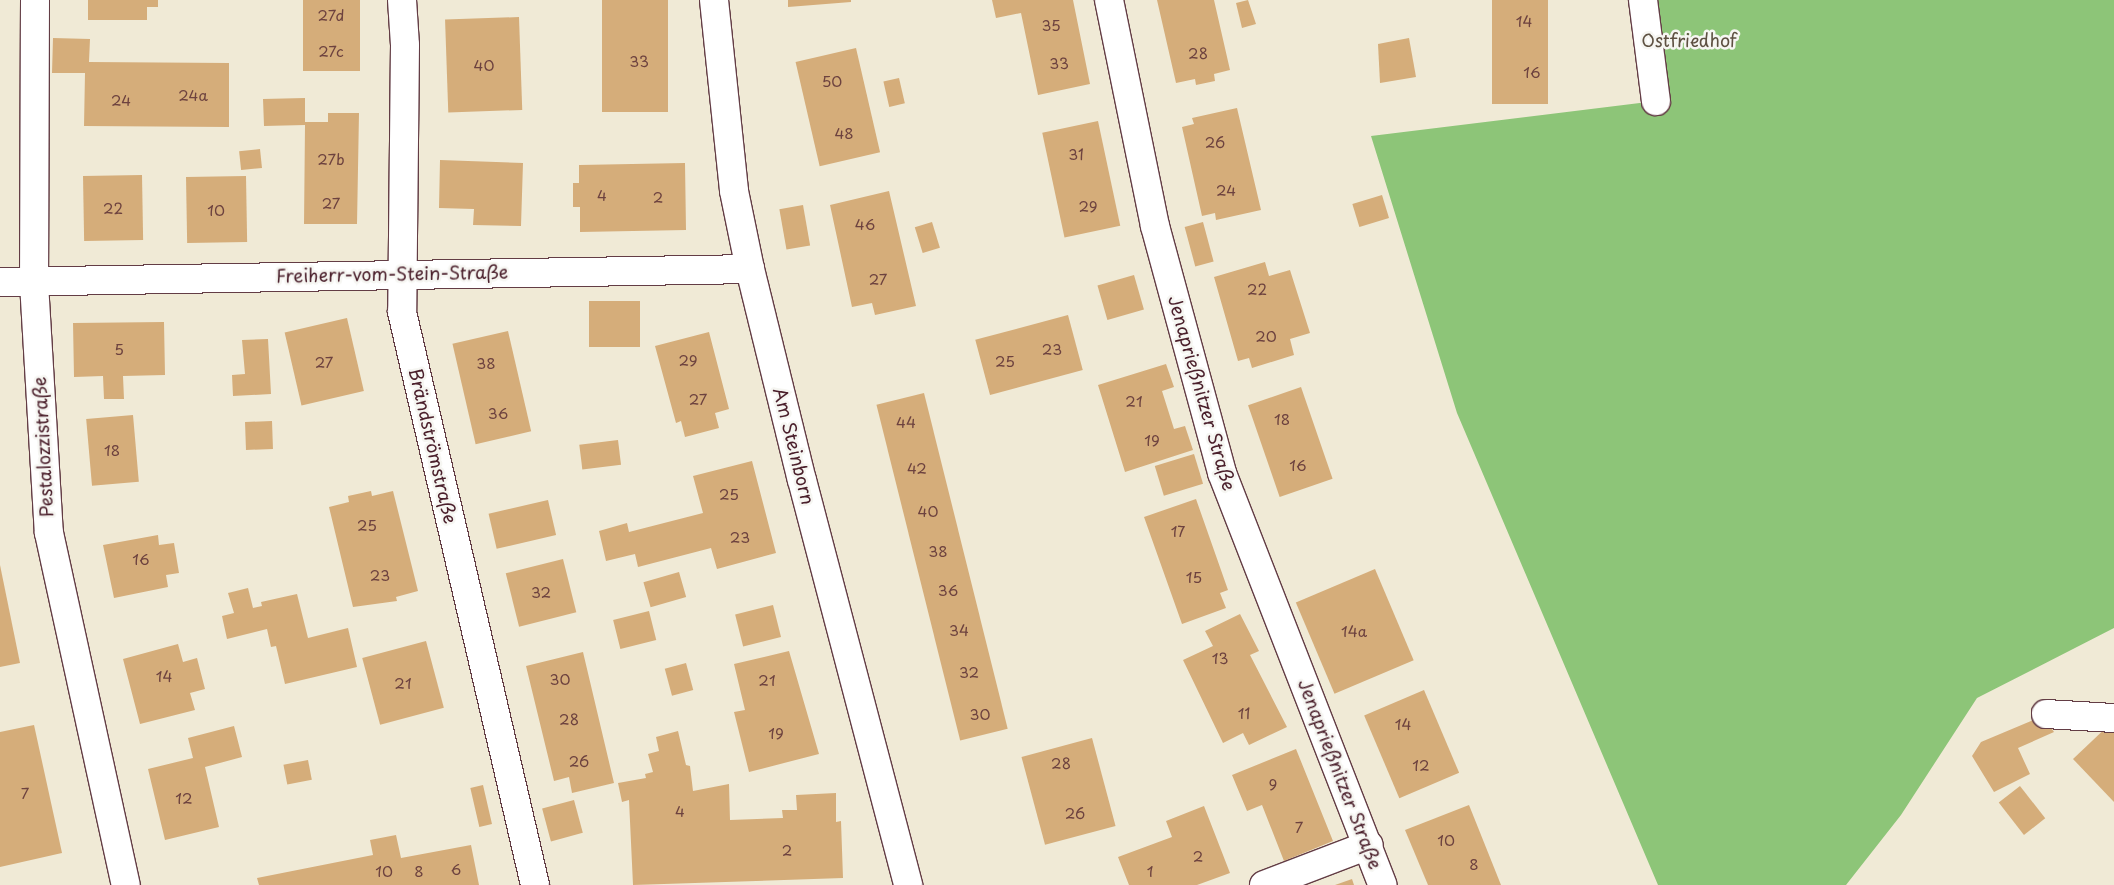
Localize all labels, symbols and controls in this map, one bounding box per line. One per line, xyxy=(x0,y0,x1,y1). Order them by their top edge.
house number: 27d xyxy=(318,6,344,24)
house number: 14 xyxy=(1516,12,1532,30)
house number: 35 xyxy=(1041,16,1061,34)
park label: Ostfriedhof xyxy=(1641,29,1737,51)
house number: 27c xyxy=(318,42,344,60)
house number: 28 xyxy=(1188,44,1208,62)
house number: 33 xyxy=(629,52,649,70)
house number: 33 xyxy=(1049,54,1069,72)
house number: 40 xyxy=(474,56,494,74)
house number: 16 xyxy=(1523,63,1541,81)
house number: 50 xyxy=(822,72,842,90)
house number: 24a xyxy=(178,86,208,104)
house number: 24 xyxy=(111,91,131,109)
house number: 48 xyxy=(834,124,854,142)
house number: 26 xyxy=(1205,133,1225,151)
house number: 31 xyxy=(1068,145,1084,163)
house number: 27b xyxy=(317,150,345,168)
house number: 24 xyxy=(1216,181,1236,199)
house number: 4 xyxy=(597,186,607,204)
house number: 2 xyxy=(653,188,663,206)
house number: 27 xyxy=(322,194,340,212)
house number: 29 xyxy=(1078,197,1098,215)
house number: 22 xyxy=(103,199,123,217)
house number: 10 xyxy=(207,201,225,219)
house number: 46 xyxy=(855,215,875,233)
street label: Freiherr-vom-Stein-Straße xyxy=(276,261,508,287)
house number: 27 xyxy=(869,270,887,288)
house number: 22 xyxy=(1247,280,1267,298)
street label: Jenaprießnitzer Straße xyxy=(1164,293,1240,493)
house number: 20 xyxy=(1255,327,1277,345)
house number: 5 xyxy=(114,340,124,358)
house number: 23 xyxy=(1042,340,1062,358)
house number: 29 xyxy=(678,351,698,369)
house number: 25 xyxy=(995,352,1015,370)
house number: 27 xyxy=(315,353,333,371)
house number: 38 xyxy=(476,354,496,372)
street label: Brändströmstraße xyxy=(405,366,461,526)
street label: Pestalozzistraße xyxy=(29,376,57,518)
street label: Am Steinborn xyxy=(769,385,819,507)
house number: 27 xyxy=(689,390,707,408)
house number: 21 xyxy=(1125,392,1143,410)
house number: 36 xyxy=(488,404,508,422)
house number: 18 xyxy=(1274,410,1290,428)
house number: 44 xyxy=(896,413,916,431)
house number: 19 xyxy=(1144,431,1160,449)
house number: 18 xyxy=(104,441,120,459)
house number: 16 xyxy=(1289,456,1307,474)
house number: 42 xyxy=(907,459,927,477)
house number: 25 xyxy=(719,485,739,503)
house number: 40 xyxy=(918,502,938,520)
house number: 25 xyxy=(357,516,377,534)
house number: 17 xyxy=(1171,522,1185,540)
house number: 23 xyxy=(730,528,750,546)
house number: 38 xyxy=(928,542,948,560)
house number: 16 xyxy=(132,550,150,568)
house number: 23 xyxy=(370,566,390,584)
house number: 15 xyxy=(1186,568,1202,586)
house number: 36 xyxy=(938,581,958,599)
house number: 32 xyxy=(531,583,551,601)
house number: 34 xyxy=(949,621,969,639)
house number: 14a xyxy=(1341,622,1367,640)
house number: 13 xyxy=(1212,649,1228,667)
house number: 32 xyxy=(959,663,979,681)
house number: 14 xyxy=(156,667,172,685)
house number: 30 xyxy=(550,670,570,688)
house number: 21 xyxy=(758,671,776,689)
house number: 21 xyxy=(394,674,412,692)
street label: Jenaprießnitzer Straße xyxy=(1294,676,1386,872)
house number: 11 xyxy=(1238,704,1250,722)
house number: 30 xyxy=(970,705,990,723)
house number: 28 xyxy=(559,710,579,728)
house number: 14 xyxy=(1395,715,1411,733)
house number: 19 xyxy=(768,724,784,742)
house number: 26 xyxy=(569,752,589,770)
house number: 28 xyxy=(1051,754,1071,772)
house number: 12 xyxy=(1412,756,1430,774)
house number: 9 xyxy=(1269,775,1277,793)
house number: 7 xyxy=(21,784,29,802)
house number: 12 xyxy=(175,789,193,807)
house number: 4 xyxy=(675,802,685,820)
house number: 26 xyxy=(1065,804,1085,822)
house number: 7 xyxy=(1295,818,1303,836)
house number: 10 xyxy=(1437,831,1455,849)
house number: 2 xyxy=(782,841,792,859)
house number: 2 xyxy=(1193,847,1203,865)
house number: 8 xyxy=(1469,855,1479,873)
house number: 6 xyxy=(451,860,461,878)
house number: 10 xyxy=(375,862,393,880)
house number: 8 xyxy=(414,862,424,880)
house number: 1 xyxy=(1147,862,1153,880)

